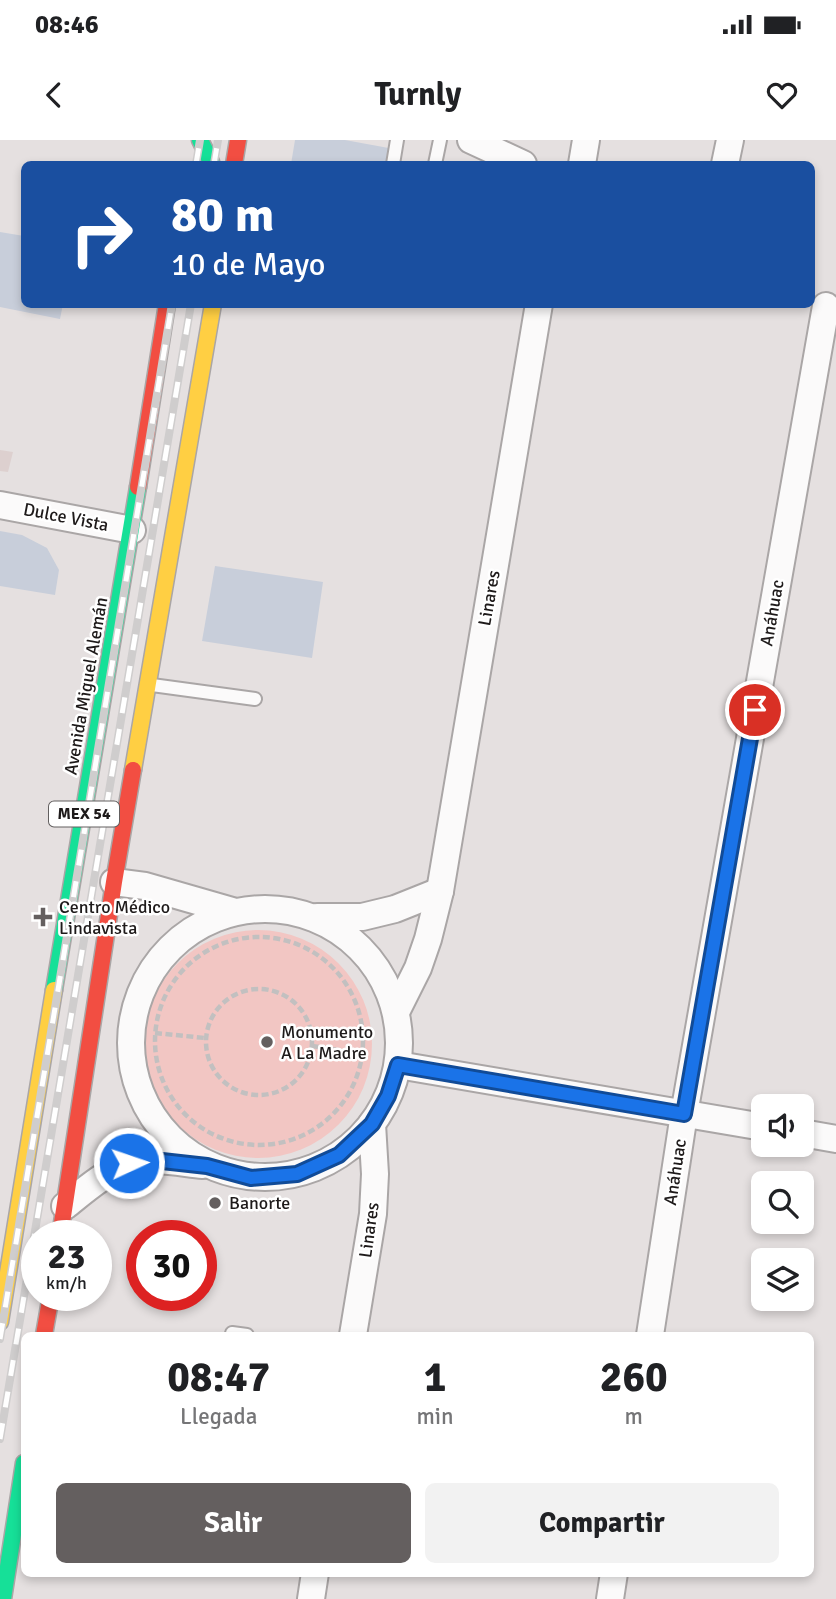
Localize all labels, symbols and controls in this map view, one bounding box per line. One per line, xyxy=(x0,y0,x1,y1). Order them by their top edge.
text: 08:46 xyxy=(35,9,99,41)
text: Turnly xyxy=(375,75,461,114)
icon: back xyxy=(35,76,73,114)
icon: heart xyxy=(763,76,801,114)
text: 80 m xyxy=(171,185,274,245)
icon: right xyxy=(56,189,147,280)
text: 10 de Mayo xyxy=(171,245,326,284)
street label: Dulce Vista xyxy=(21,498,111,536)
street label: Linares xyxy=(473,568,505,628)
street label: Anáhuac xyxy=(755,578,789,648)
street label: Avenida Miguel Alemán xyxy=(60,595,112,777)
pin xyxy=(725,680,785,740)
icon: arrive xyxy=(736,691,774,729)
road number: MEX 54 xyxy=(49,802,119,827)
place label: Centro Médico Lindavista xyxy=(59,896,170,939)
marker: Centro Médico Lindavista xyxy=(33,907,53,927)
place label: Monumento A La Madre xyxy=(281,1021,373,1064)
marker: Monumento A La Madre xyxy=(259,1034,275,1050)
map controls xyxy=(751,1094,814,1311)
button: sound xyxy=(751,1094,814,1157)
position arrow xyxy=(92,1126,166,1200)
street label: Anáhuac xyxy=(659,1137,691,1207)
button: search xyxy=(751,1171,814,1234)
place label: Banorte xyxy=(229,1192,290,1214)
marker: Banorte xyxy=(207,1195,223,1211)
street label: Linares xyxy=(354,1201,384,1259)
speed limit sign: 30 xyxy=(126,1220,217,1311)
text: 23 xyxy=(48,1235,85,1278)
button: layers xyxy=(751,1248,814,1311)
text: km/h xyxy=(46,1272,87,1294)
text: 08:47 xyxy=(167,1352,270,1403)
text: 1 xyxy=(424,1352,446,1403)
text: 260 xyxy=(600,1352,668,1403)
text: Llegada xyxy=(180,1402,257,1431)
text: min xyxy=(416,1402,454,1431)
text: m xyxy=(625,1402,643,1431)
button: Salir xyxy=(56,1483,411,1563)
button: Compartir xyxy=(425,1483,779,1563)

